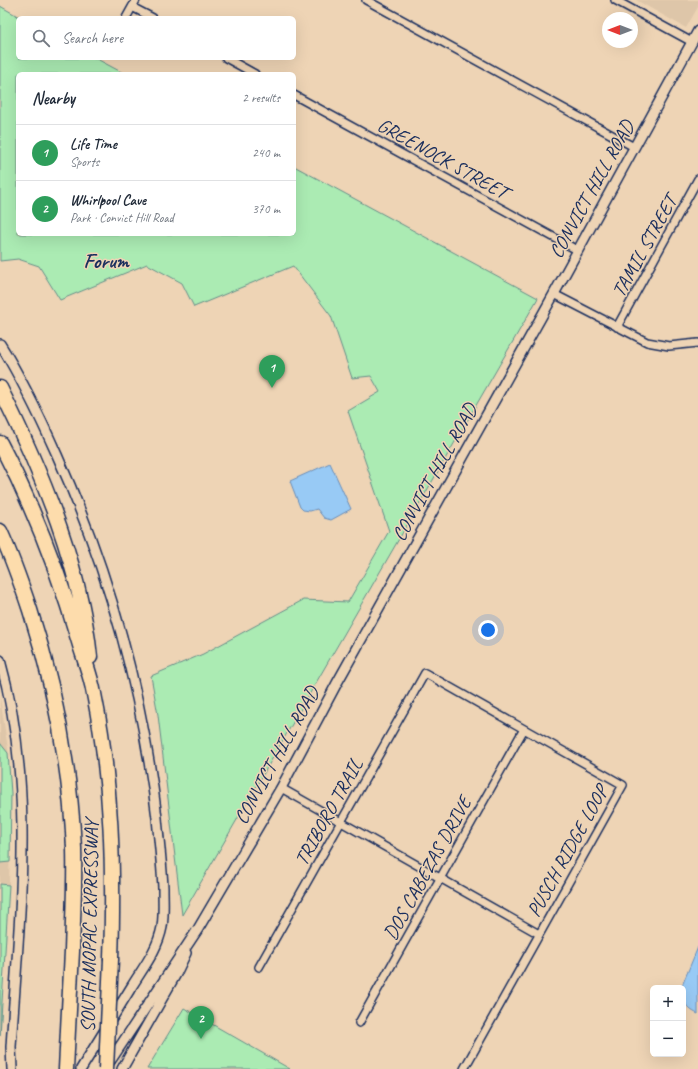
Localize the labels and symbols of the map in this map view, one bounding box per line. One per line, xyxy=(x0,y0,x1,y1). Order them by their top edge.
north arrow xyxy=(602,12,638,48)
street label: GREENOCK STREET xyxy=(373,112,517,207)
street label: CONVICT HILL ROAD xyxy=(543,115,640,262)
street label: TAMIL STREET xyxy=(606,188,685,301)
district label: Forum xyxy=(83,248,130,274)
pin: 1 xyxy=(259,355,285,388)
street label: CONVICT HILL ROAD xyxy=(386,398,483,545)
your location xyxy=(478,620,498,640)
street label: CONVICT HILL ROAD xyxy=(228,681,325,828)
street label: TRIBORO TRAIL xyxy=(289,754,368,870)
street label: PUSCH RIDGE LOOP xyxy=(521,779,615,921)
street label: DOS CABEZAS DRIVE xyxy=(378,790,479,944)
street label: SOUTH MOPAC EXPRESSWAY xyxy=(75,816,104,1033)
pin: 2 xyxy=(188,1006,214,1039)

